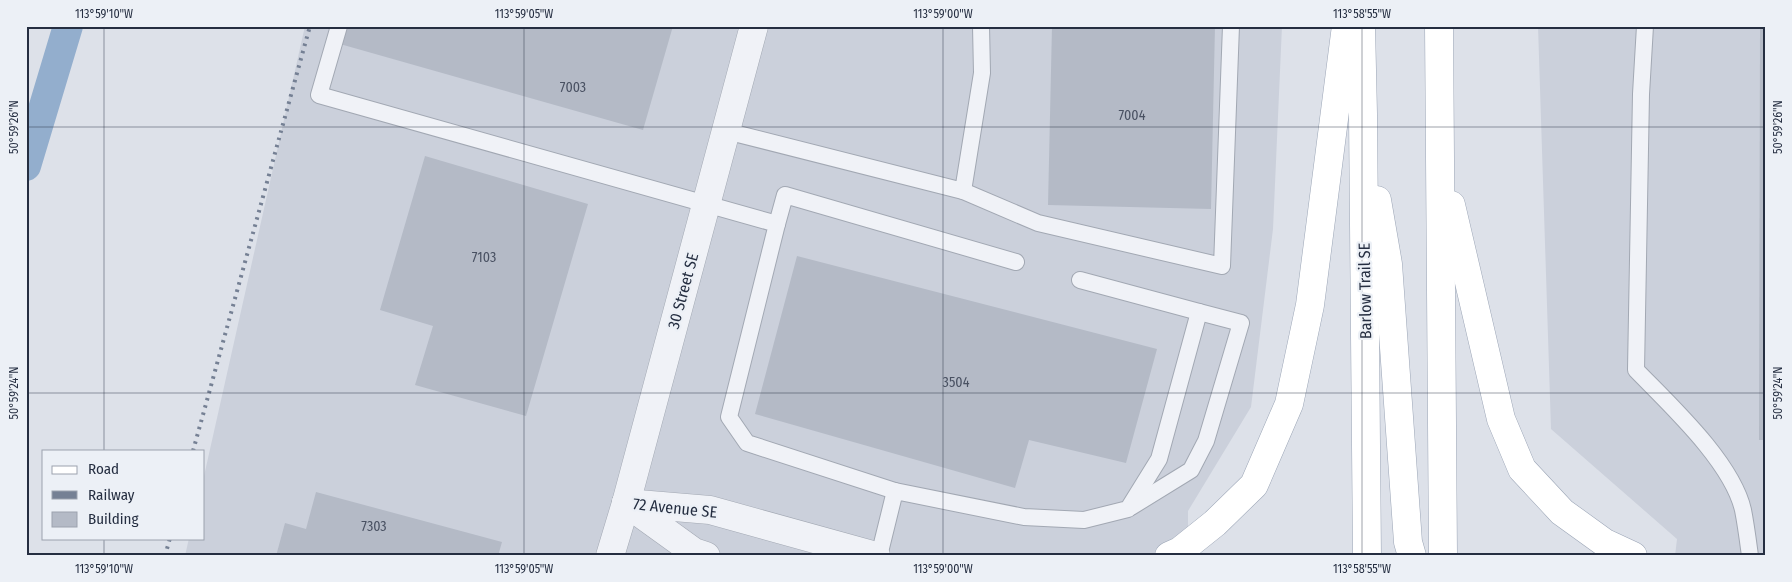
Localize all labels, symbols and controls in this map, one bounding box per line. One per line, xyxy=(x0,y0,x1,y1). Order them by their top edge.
text: 113°59'10"W xyxy=(75,7,133,21)
text: 113°59'05"W xyxy=(495,7,553,21)
text: 113°59'00"W xyxy=(913,7,973,21)
text: 113°58'55"W xyxy=(1333,7,1391,21)
house number: 7003 xyxy=(560,79,586,96)
text: 50°59'26"N xyxy=(7,100,21,154)
text: 50°59'26"N xyxy=(1771,100,1785,154)
house number: 7004 xyxy=(1119,107,1146,124)
street label: Barlow Trail SE xyxy=(1355,243,1375,339)
house number: 7103 xyxy=(472,249,496,266)
street label: 30 Street SE xyxy=(664,251,702,331)
text: 50°59'24"N xyxy=(7,366,21,420)
text: 50°59'24"N xyxy=(1771,366,1785,420)
house number: 3504 xyxy=(943,374,970,391)
legend xyxy=(42,450,205,540)
text: Road xyxy=(88,460,119,478)
text: Railway xyxy=(88,486,135,504)
street label: 72 Avenue SE xyxy=(632,494,718,522)
text: Building xyxy=(88,510,139,528)
house number: 7303 xyxy=(361,518,387,535)
text: 113°59'10"W xyxy=(75,562,133,576)
text: 113°59'05"W xyxy=(495,562,553,576)
text: 113°59'00"W xyxy=(913,562,973,576)
text: 113°58'55"W xyxy=(1333,562,1391,576)

